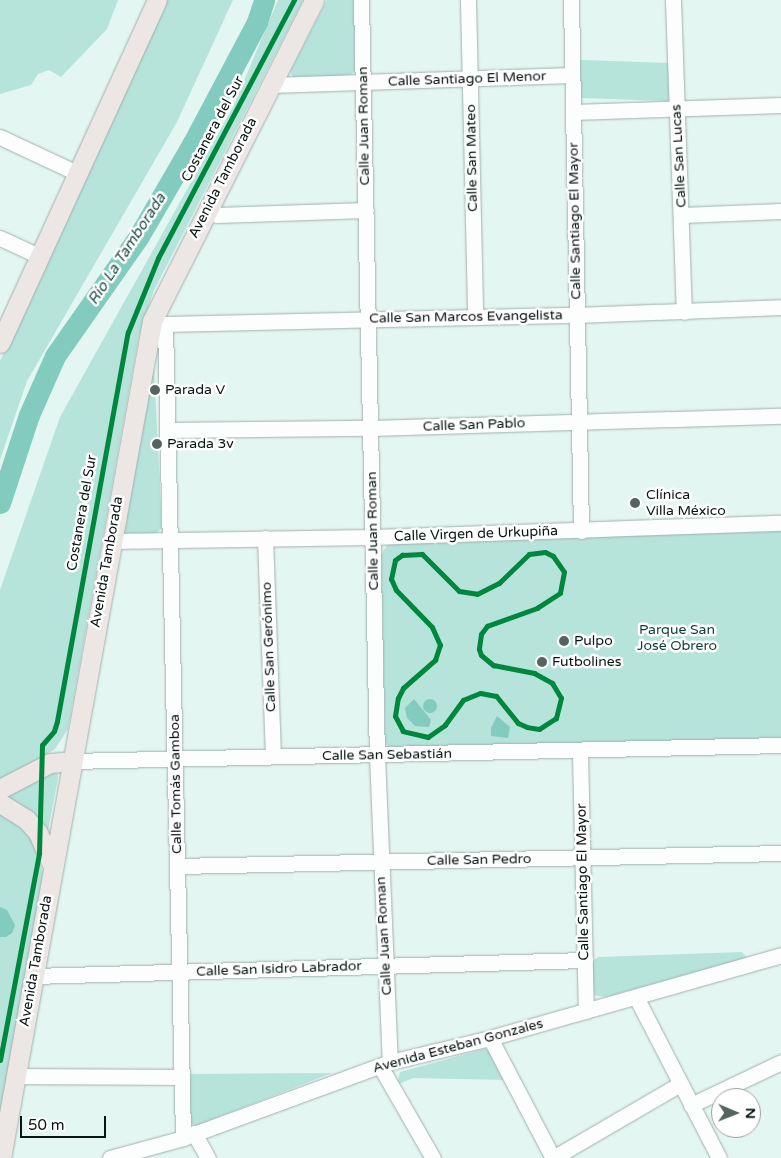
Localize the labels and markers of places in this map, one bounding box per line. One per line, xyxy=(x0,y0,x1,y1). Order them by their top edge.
place label: Parada V xyxy=(165,382,225,398)
marker: Parada V xyxy=(149,384,161,396)
place label: Parada 3v xyxy=(167,436,234,452)
marker: Parada 3v xyxy=(151,438,163,450)
place label: Clínica Villa México xyxy=(646,487,726,520)
marker: Clínica Villa México xyxy=(628,496,642,510)
place label: Pulpo xyxy=(574,633,613,649)
marker: Pulpo xyxy=(558,635,570,647)
place label: Futbolines xyxy=(552,654,621,670)
marker: Futbolines xyxy=(536,656,548,668)

